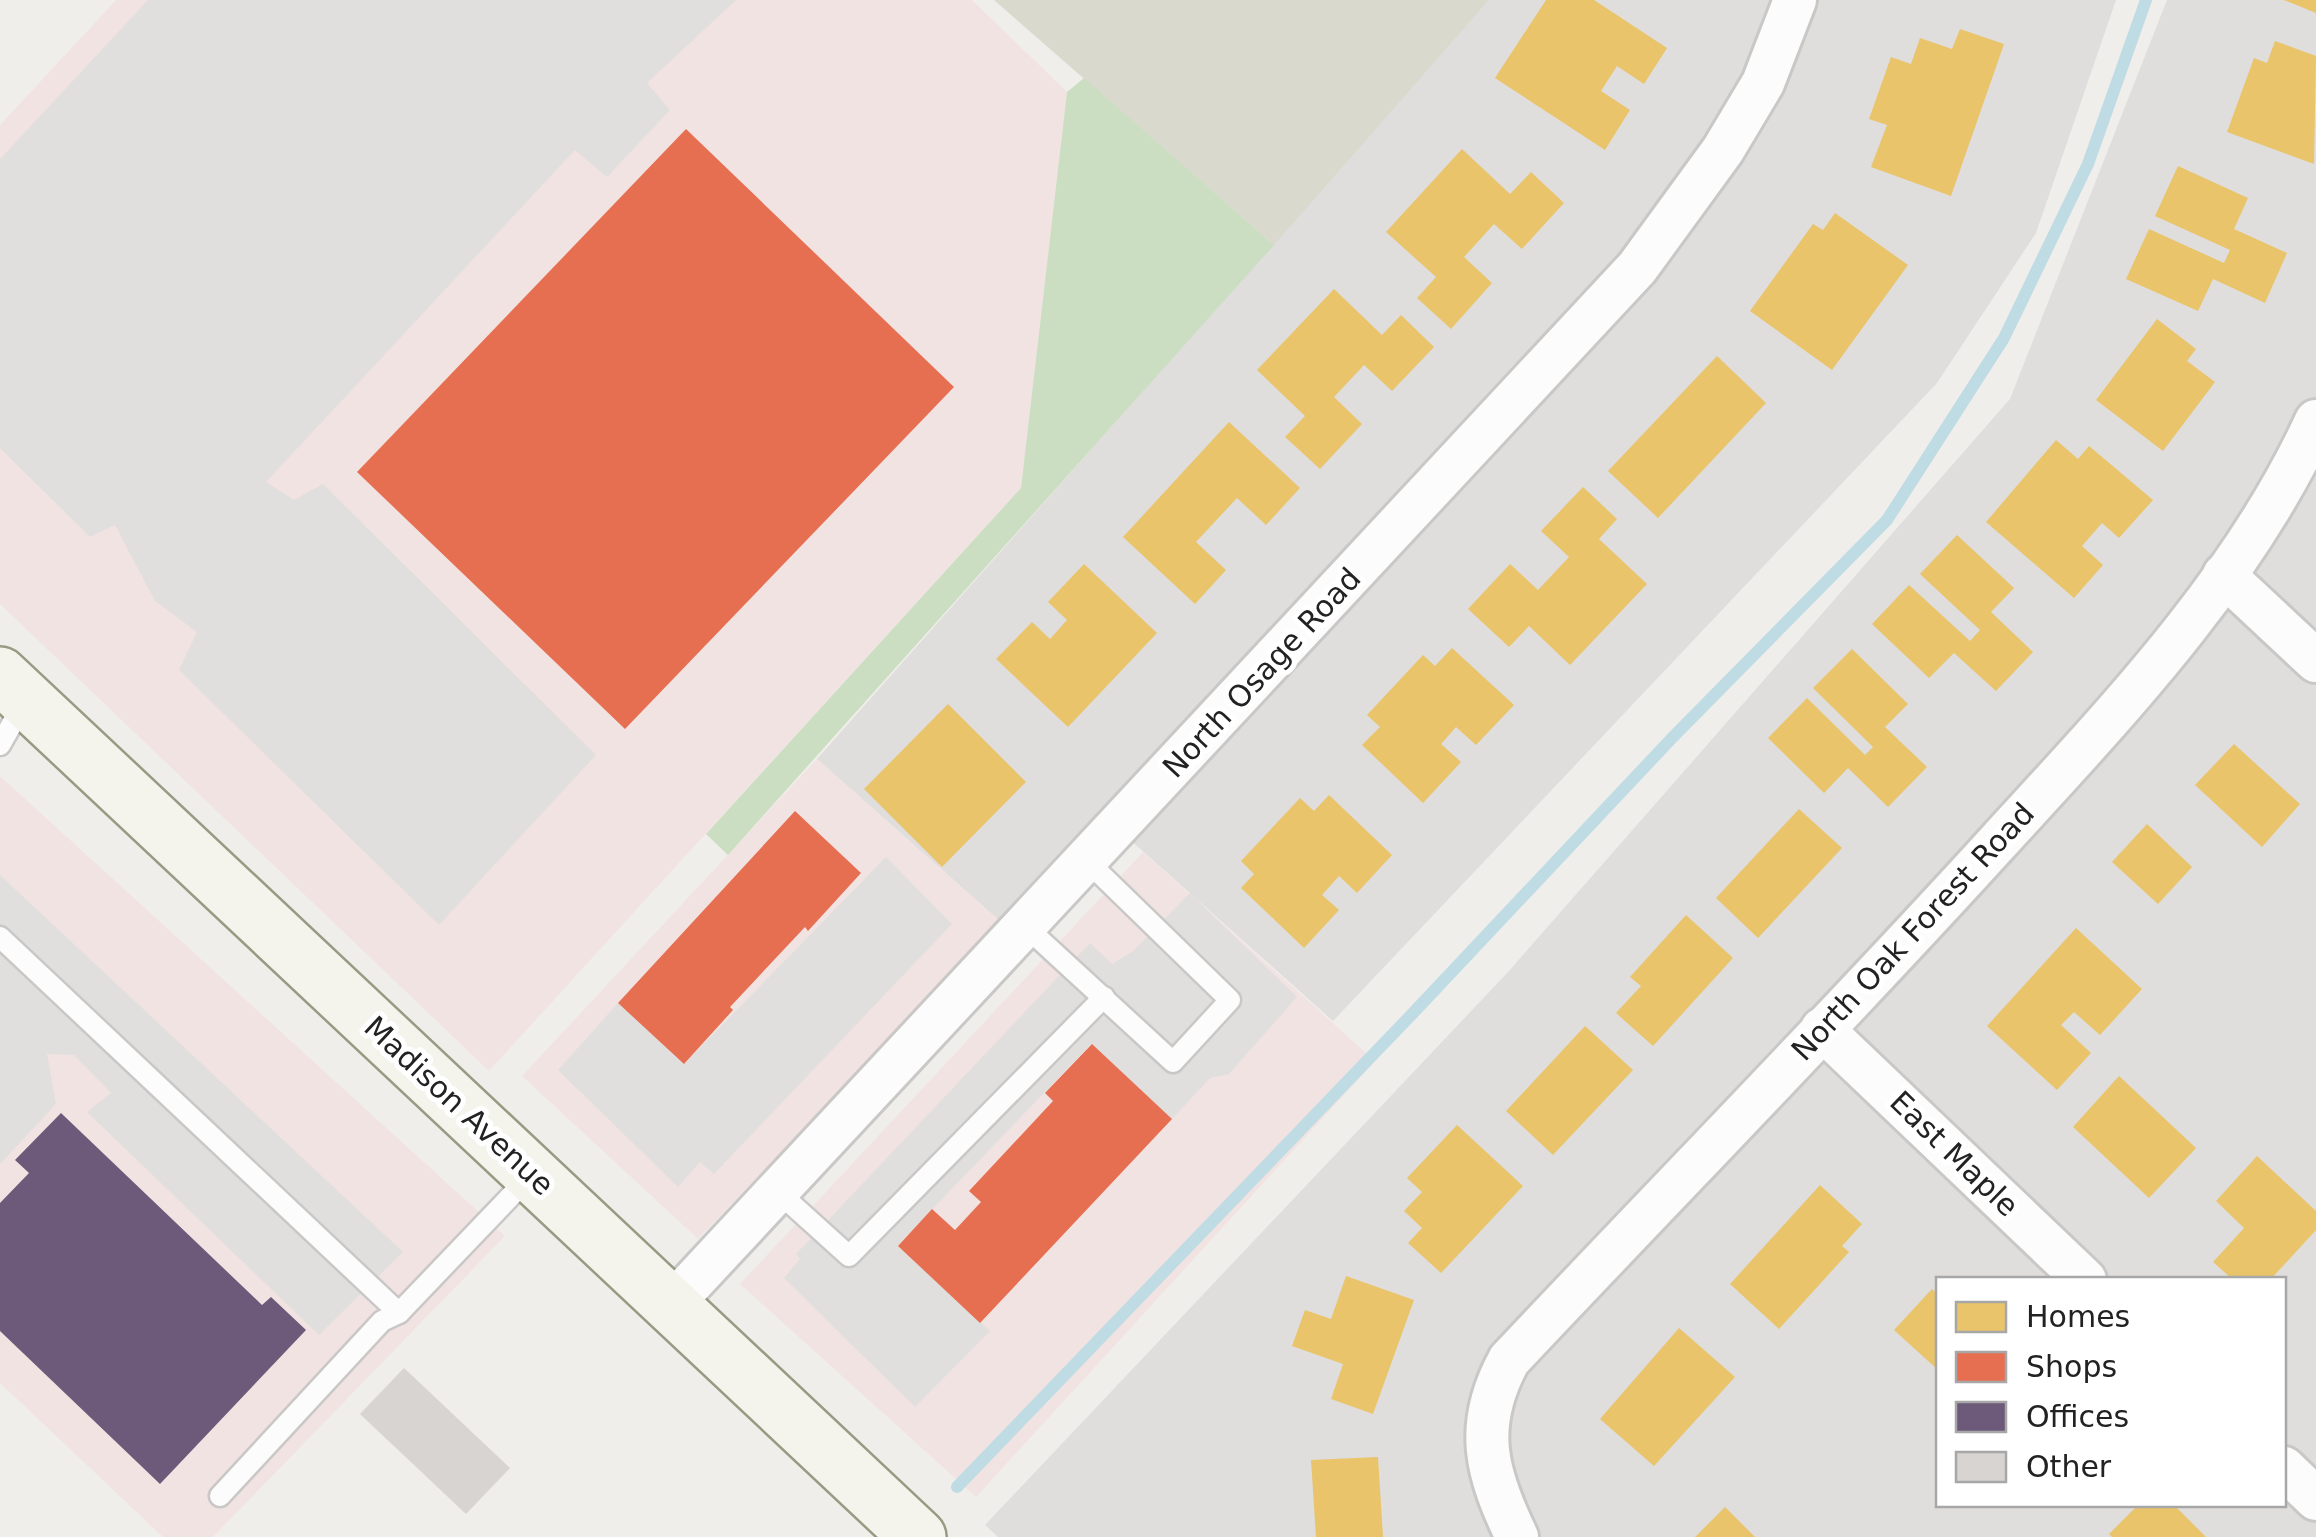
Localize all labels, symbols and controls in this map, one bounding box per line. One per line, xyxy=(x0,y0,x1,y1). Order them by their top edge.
street label: North Osage Road xyxy=(1156,561,1368,785)
street label: North Oak Forest Road xyxy=(1784,796,2041,1068)
street label: Madison Avenue xyxy=(358,1009,561,1202)
street label: East Maple xyxy=(1883,1084,2026,1223)
legend xyxy=(1936,1277,2286,1507)
text: Homes xyxy=(2026,1299,2130,1334)
text: Shops xyxy=(2026,1349,2117,1384)
text: Offices xyxy=(2026,1399,2129,1434)
text: Other xyxy=(2026,1449,2112,1484)

